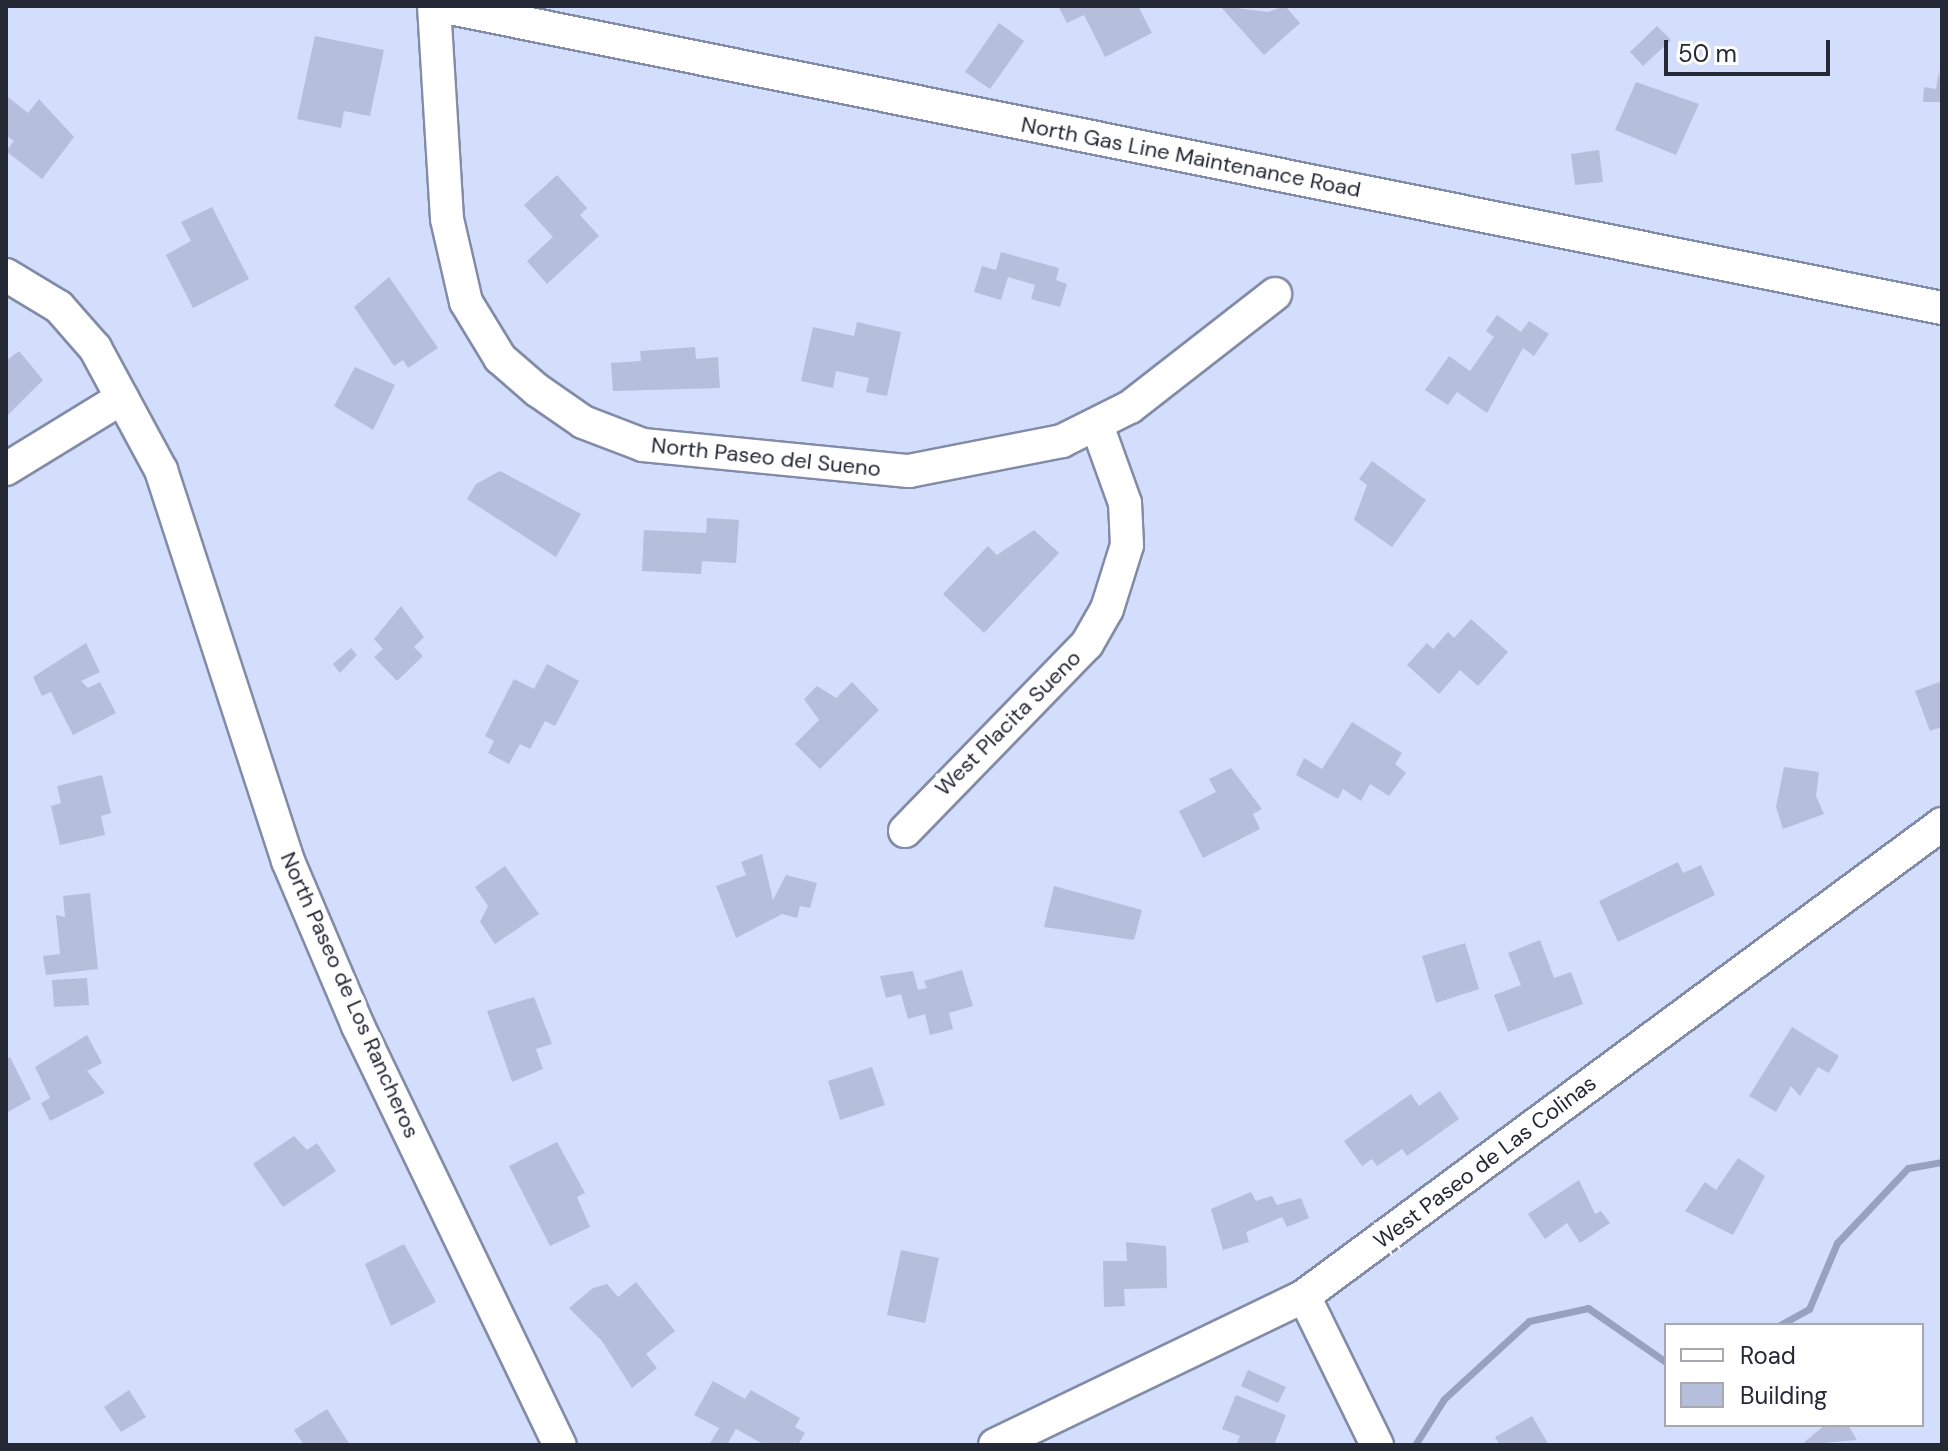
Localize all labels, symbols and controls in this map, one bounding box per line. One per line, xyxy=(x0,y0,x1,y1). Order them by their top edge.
scale bar xyxy=(1668,24,1834,74)
text: 50 m xyxy=(1678,38,1737,69)
street label: North Gas Line Maintenance Road xyxy=(1019,111,1363,203)
street label: North Paseo del Sueno xyxy=(650,432,882,482)
street label: West Placita Sueno xyxy=(930,645,1086,801)
street label: North Paseo de Los Rancheros xyxy=(275,848,425,1142)
street label: West Paseo de Las Colinas xyxy=(1369,1070,1601,1254)
legend xyxy=(1664,1323,1924,1427)
text: Road xyxy=(1740,1340,1796,1371)
text: Building xyxy=(1740,1380,1827,1411)

